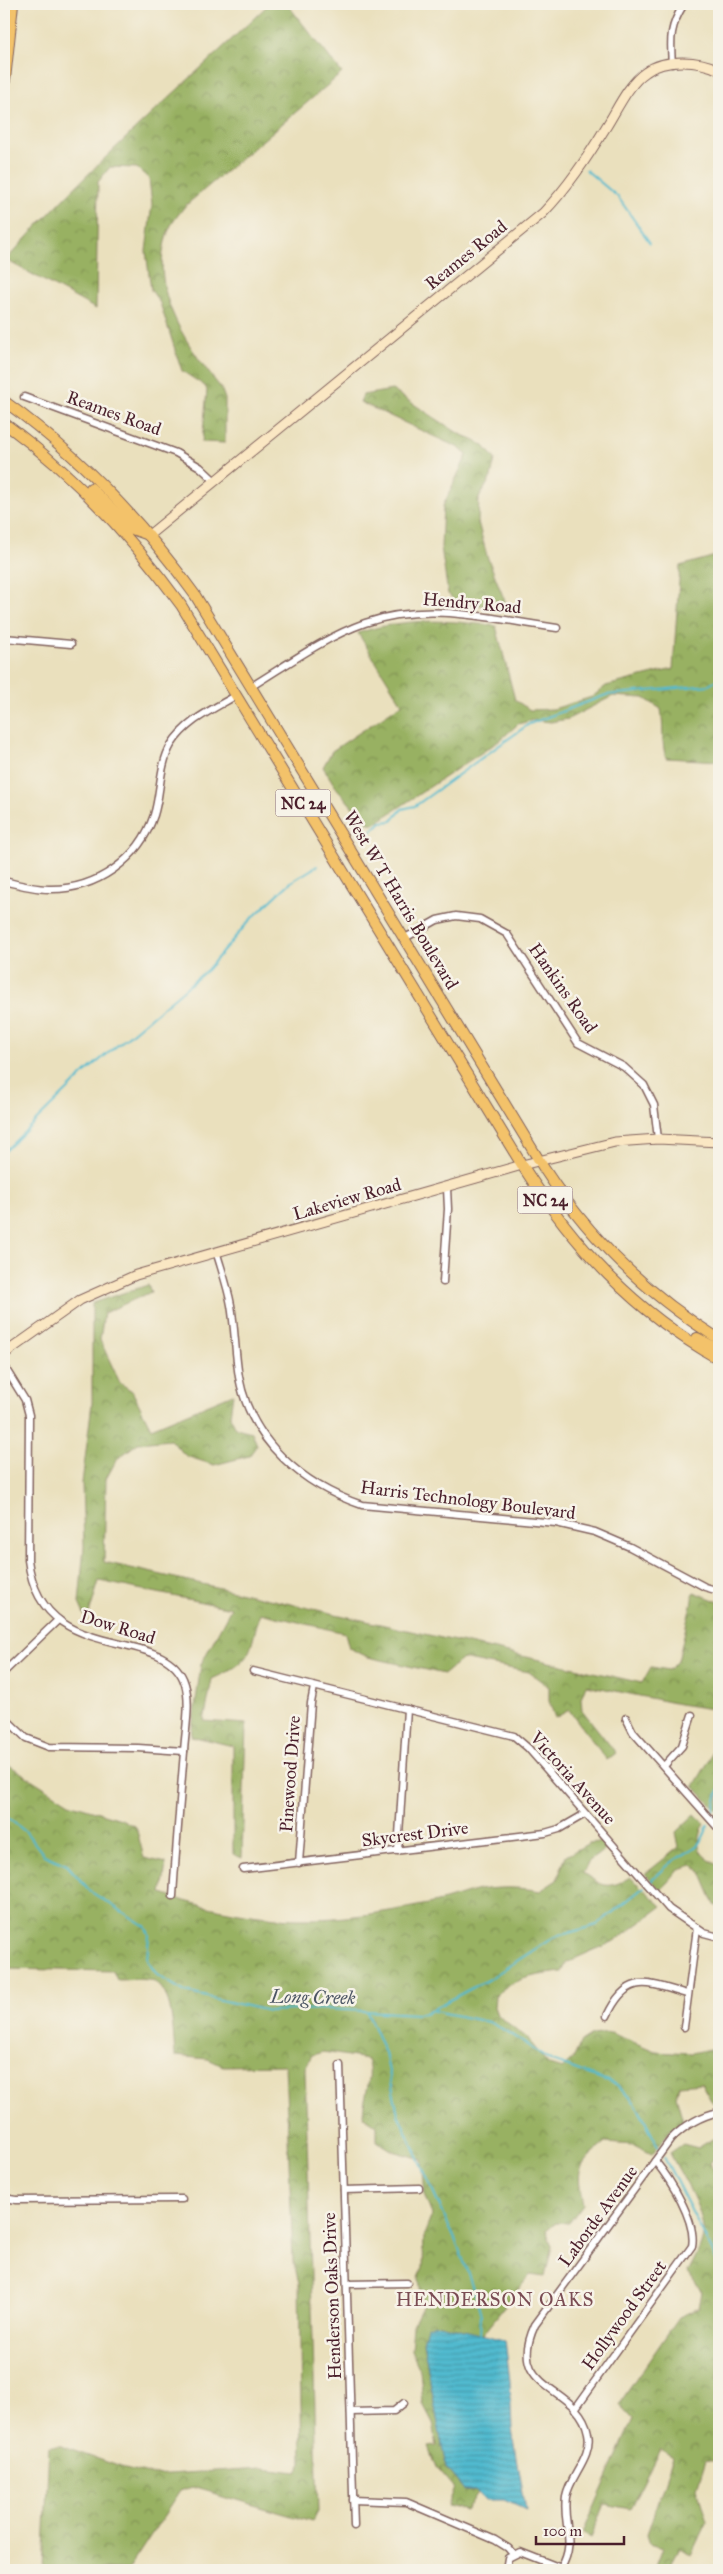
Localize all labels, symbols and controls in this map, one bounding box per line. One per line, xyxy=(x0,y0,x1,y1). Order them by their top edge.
street label: Reames Road xyxy=(421,215,511,295)
street label: Reames Road xyxy=(64,386,164,440)
street label: Hendry Road xyxy=(422,588,522,618)
road number: NC 24 xyxy=(276,790,330,816)
street label: West W T Harris Boulevard xyxy=(339,807,463,993)
street label: Hankins Road xyxy=(524,939,602,1037)
street label: Lakeview Road xyxy=(290,1173,404,1225)
road number: NC 24 xyxy=(518,1186,572,1214)
street label: Harris Technology Boulevard xyxy=(359,1476,577,1525)
street label: Dow Road xyxy=(78,1605,158,1649)
street label: Pinewood Drive xyxy=(275,1715,305,1833)
street label: Victoria Avenue xyxy=(525,1726,621,1829)
street label: Skycrest Drive xyxy=(360,1817,470,1851)
water label: Long Creek xyxy=(269,1985,356,2009)
street label: Laborde Avenue xyxy=(554,2161,642,2271)
street label: Henderson Oaks Drive xyxy=(318,2212,346,2380)
street label: Hollywood Street xyxy=(577,2255,671,2374)
district label: HENDERSON OAKS xyxy=(396,2288,594,2311)
scale bar xyxy=(536,2514,623,2546)
text: 100 m xyxy=(543,2522,583,2540)

